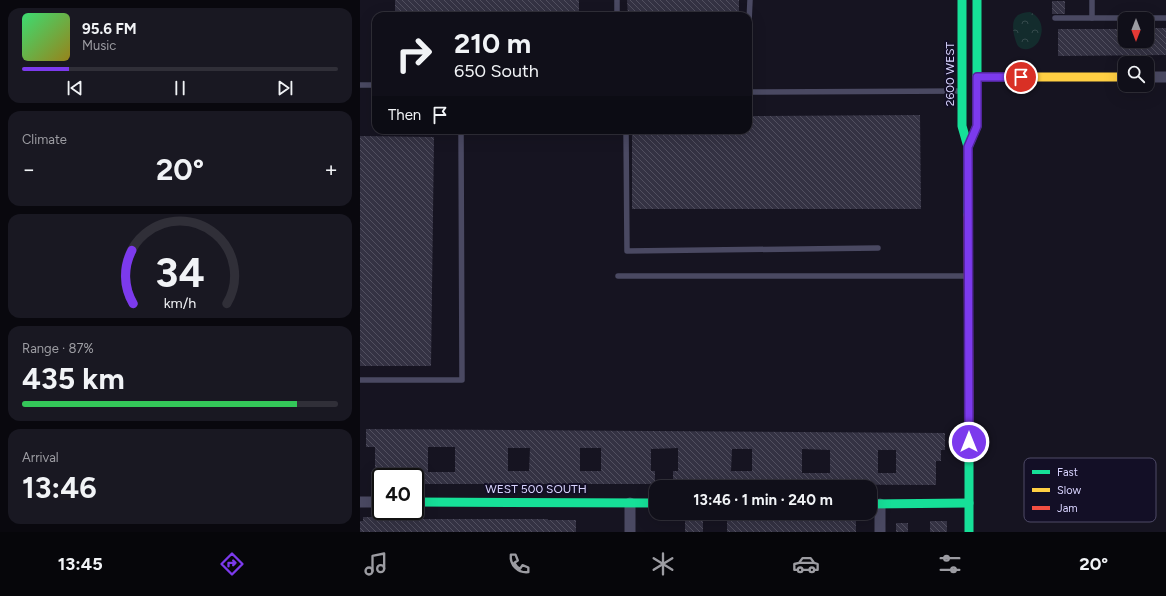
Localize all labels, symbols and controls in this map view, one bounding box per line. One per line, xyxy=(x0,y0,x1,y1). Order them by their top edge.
north arrow xyxy=(1118,12,1154,48)
map controls xyxy=(1118,12,1154,92)
text: 95.6 FM xyxy=(82,20,137,38)
text: 210 m xyxy=(454,26,531,60)
icon: right xyxy=(388,28,440,80)
text: Music xyxy=(82,38,116,53)
street label: 2600 WEST xyxy=(943,41,957,106)
button: search xyxy=(1118,56,1154,92)
text: 650 South xyxy=(454,60,539,82)
pin xyxy=(1004,60,1038,94)
icon: arrive xyxy=(1010,66,1032,88)
icon: previous xyxy=(64,77,86,99)
icon: pause xyxy=(169,77,191,99)
icon: next xyxy=(274,77,296,99)
icon: arrive xyxy=(429,104,451,126)
text: Then xyxy=(388,106,421,124)
text: Climate xyxy=(22,132,67,147)
text: 20° xyxy=(156,151,204,188)
text: − xyxy=(22,156,36,183)
text: + xyxy=(324,156,338,183)
text: 34 xyxy=(155,247,205,297)
text: km/h xyxy=(164,294,196,312)
text: Range · 87% xyxy=(22,341,94,356)
text: 435 km xyxy=(22,360,125,397)
position arrow xyxy=(948,421,990,463)
text: Arrival xyxy=(22,450,59,465)
legend xyxy=(1024,458,1156,522)
text: Fast xyxy=(1057,466,1078,479)
speed limit sign: 40 xyxy=(372,468,424,520)
text: 13:46 xyxy=(22,469,97,506)
street label: WEST 500 SOUTH xyxy=(485,482,587,496)
text: Slow xyxy=(1057,484,1081,497)
text: 13:46 · 1 min · 240 m xyxy=(693,491,833,509)
text: Jam xyxy=(1057,502,1078,515)
icon: directions xyxy=(218,550,246,578)
icon: music xyxy=(362,550,390,578)
icon: phone xyxy=(505,550,533,578)
icon: climate xyxy=(649,550,677,578)
icon: car xyxy=(792,550,820,578)
icon: filters xyxy=(936,550,964,578)
text: 13:45 xyxy=(58,553,103,575)
text: 20° xyxy=(1079,553,1108,575)

